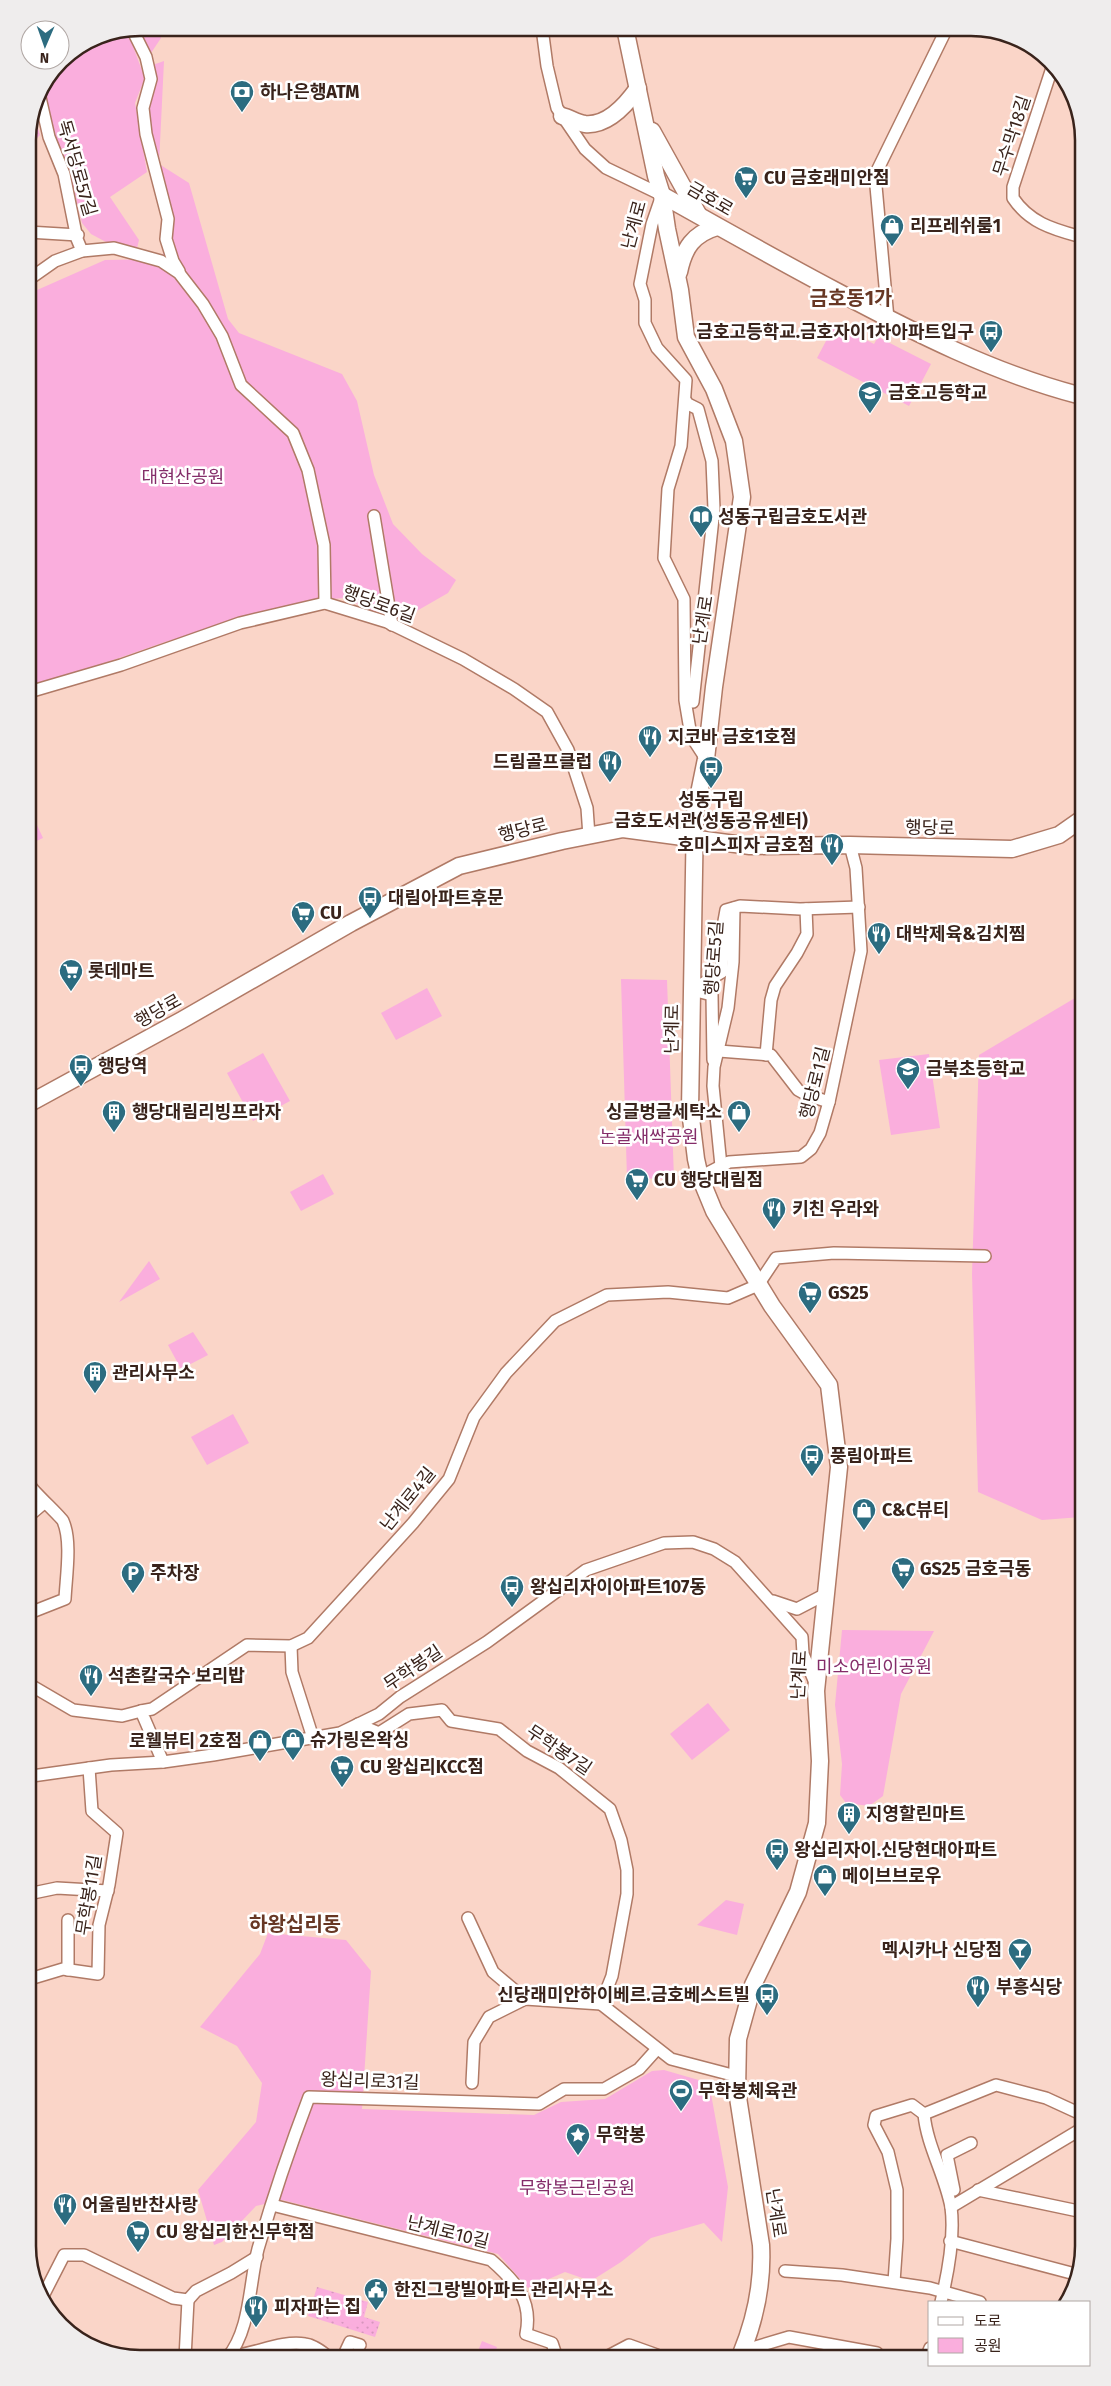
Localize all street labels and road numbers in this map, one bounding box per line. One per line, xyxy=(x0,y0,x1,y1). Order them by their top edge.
street label: 무수막18길 xyxy=(989,93,1035,179)
street label: 독서당로57길 xyxy=(53,117,101,219)
street label: 금호로 xyxy=(683,177,737,221)
street label: 난계로 xyxy=(617,198,651,252)
street label: 행당로6길 xyxy=(340,581,418,627)
street label: 난계로 xyxy=(688,594,718,646)
street label: 행당로 xyxy=(496,813,550,847)
street label: 행당로 xyxy=(905,817,955,839)
street label: 행당로5길 xyxy=(700,920,728,996)
street label: 행당로 xyxy=(131,989,185,1033)
street label: 난계로 xyxy=(661,1004,683,1054)
street label: 행당로1길 xyxy=(795,1044,835,1122)
street label: 난계로4길 xyxy=(376,1463,440,1535)
street label: 무학봉길 xyxy=(379,1640,447,1696)
street label: 난계로 xyxy=(787,1650,811,1700)
street label: 무학봉7길 xyxy=(522,1720,596,1780)
street label: 무학봉11길 xyxy=(72,1853,106,1937)
street label: 왕십리로31길 xyxy=(320,2068,420,2094)
street label: 난계로 xyxy=(761,2187,791,2239)
street label: 난계로10길 xyxy=(405,2211,491,2253)

